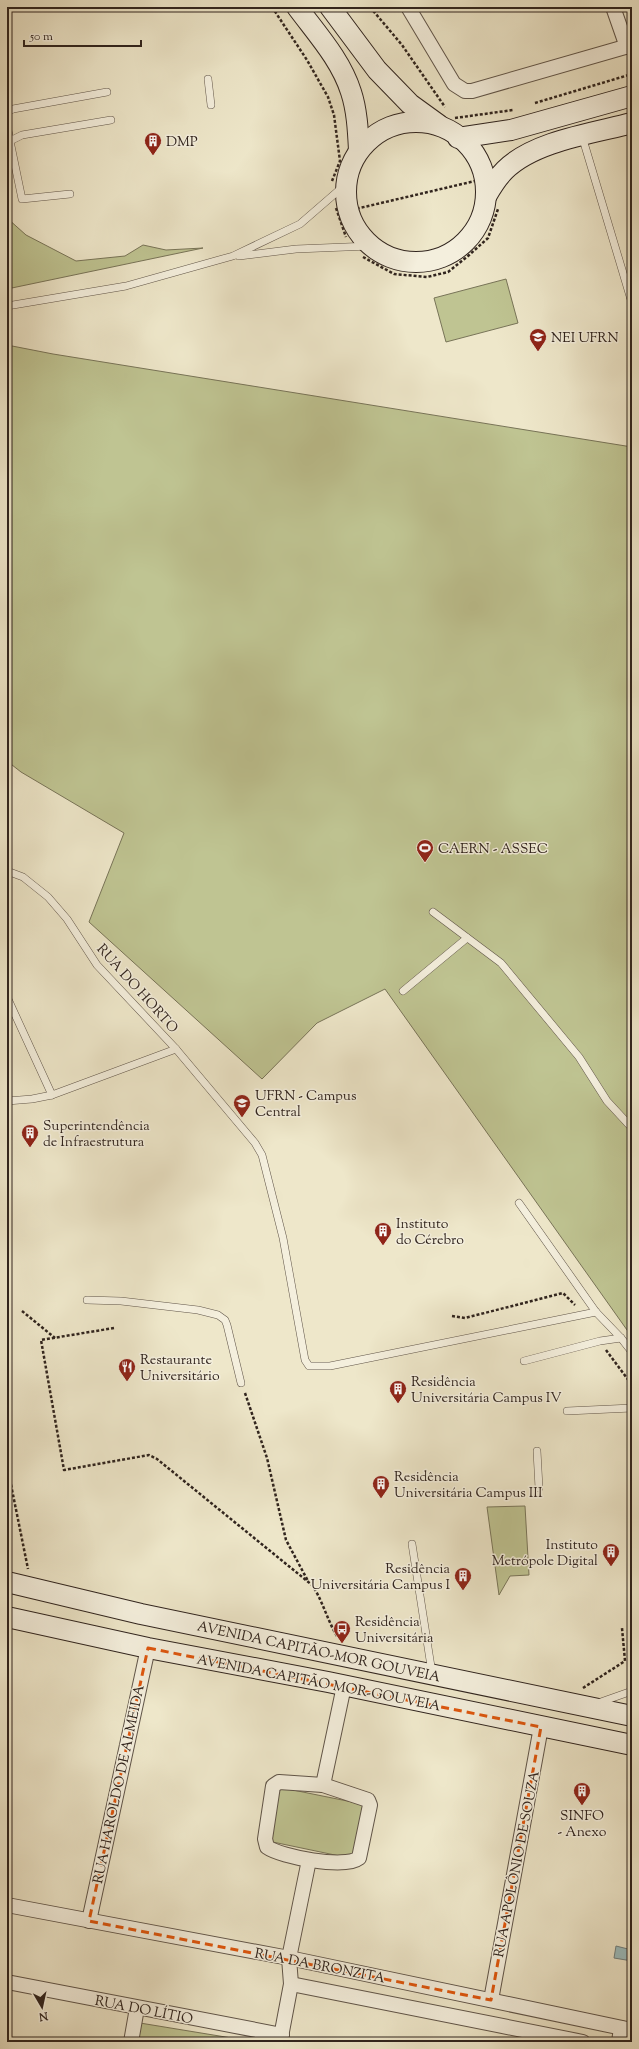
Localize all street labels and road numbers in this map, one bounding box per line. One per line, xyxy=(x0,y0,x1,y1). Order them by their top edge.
street label: RUA DO HORTO xyxy=(91,940,182,1038)
street label: AVENIDA CAPITÃO-MOR GOUVEIA xyxy=(195,1617,443,1689)
street label: AVENIDA CAPITÃO MOR-GOUVEIA xyxy=(195,1650,443,1718)
street label: RUA HAROLDO DE ALMEIDA xyxy=(89,1683,151,1886)
street label: RUA APOLÔNIO DE SOUZA xyxy=(490,1769,546,1959)
street label: RUA DA BRONZITA xyxy=(253,1944,387,1990)
street label: RUA DO LÍTIO xyxy=(93,1992,194,2030)

